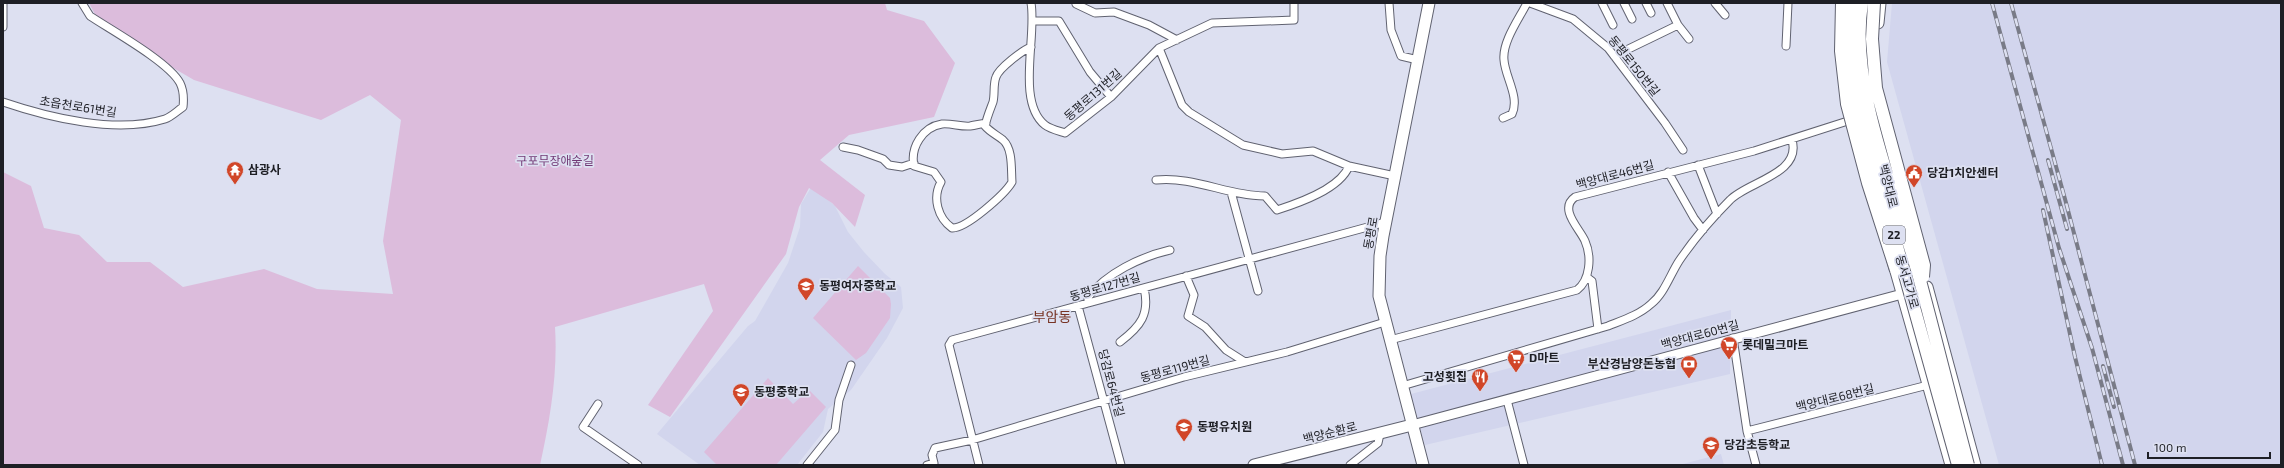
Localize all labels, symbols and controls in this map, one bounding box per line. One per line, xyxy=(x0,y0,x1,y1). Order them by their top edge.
street label: 동평로150번길 xyxy=(1606,32,1663,98)
street label: 동평로131번길 xyxy=(1061,66,1124,123)
street label: 초읍천로61번길 xyxy=(39,93,118,119)
park label: 구포무장애숲길 xyxy=(516,153,594,167)
street label: 백양대로46번길 xyxy=(1574,157,1655,191)
temple icon: 삼광사 xyxy=(225,160,245,185)
place label: 삼광사 xyxy=(248,162,281,176)
street label: 백양대로 xyxy=(1877,163,1901,209)
public building icon: 당감1치안센터 xyxy=(1904,163,1924,188)
place label: 당감1치안센터 xyxy=(1927,165,1998,179)
street label: 동평로 xyxy=(1360,215,1380,250)
road number: 22 xyxy=(1883,226,1905,244)
street label: 동서고가로 xyxy=(1894,253,1922,310)
street label: 동평로127번길 xyxy=(1068,269,1142,303)
school or university icon: 동평여자중학교 xyxy=(796,276,816,301)
place label: 동평여자중학교 xyxy=(819,278,896,292)
district label: 부암동 xyxy=(1033,308,1071,325)
street label: 백양대로60번길 xyxy=(1659,317,1740,351)
supermarket icon: 롯데밀크마트 xyxy=(1719,335,1739,360)
place label: 롯데밀크마트 xyxy=(1742,337,1808,351)
street label: 당감로64번길 xyxy=(1096,347,1128,418)
supermarket icon: D마트 xyxy=(1506,348,1526,373)
place label: D마트 xyxy=(1529,350,1559,364)
street label: 동평로119번길 xyxy=(1138,352,1211,384)
bank icon: 부산경남양돈농협 xyxy=(1679,354,1699,379)
place label: 부산경남양돈농협 xyxy=(1588,356,1676,370)
restaurant icon: 고성횟집 xyxy=(1470,367,1490,392)
place label: 고성횟집 xyxy=(1423,369,1467,383)
street label: 백양대로68번길 xyxy=(1794,381,1875,414)
school or university icon: 동평중학교 xyxy=(731,382,751,407)
place label: 동평중학교 xyxy=(754,384,809,398)
school or university icon: 동평유치원 xyxy=(1174,417,1194,442)
place label: 동평유치원 xyxy=(1197,419,1252,433)
street label: 백양순환로 xyxy=(1301,419,1358,445)
scale bar xyxy=(2148,434,2270,460)
school or university icon: 당감초등학교 xyxy=(1701,435,1721,460)
place label: 당감초등학교 xyxy=(1724,437,1790,451)
text: 100 m xyxy=(2154,440,2186,454)

